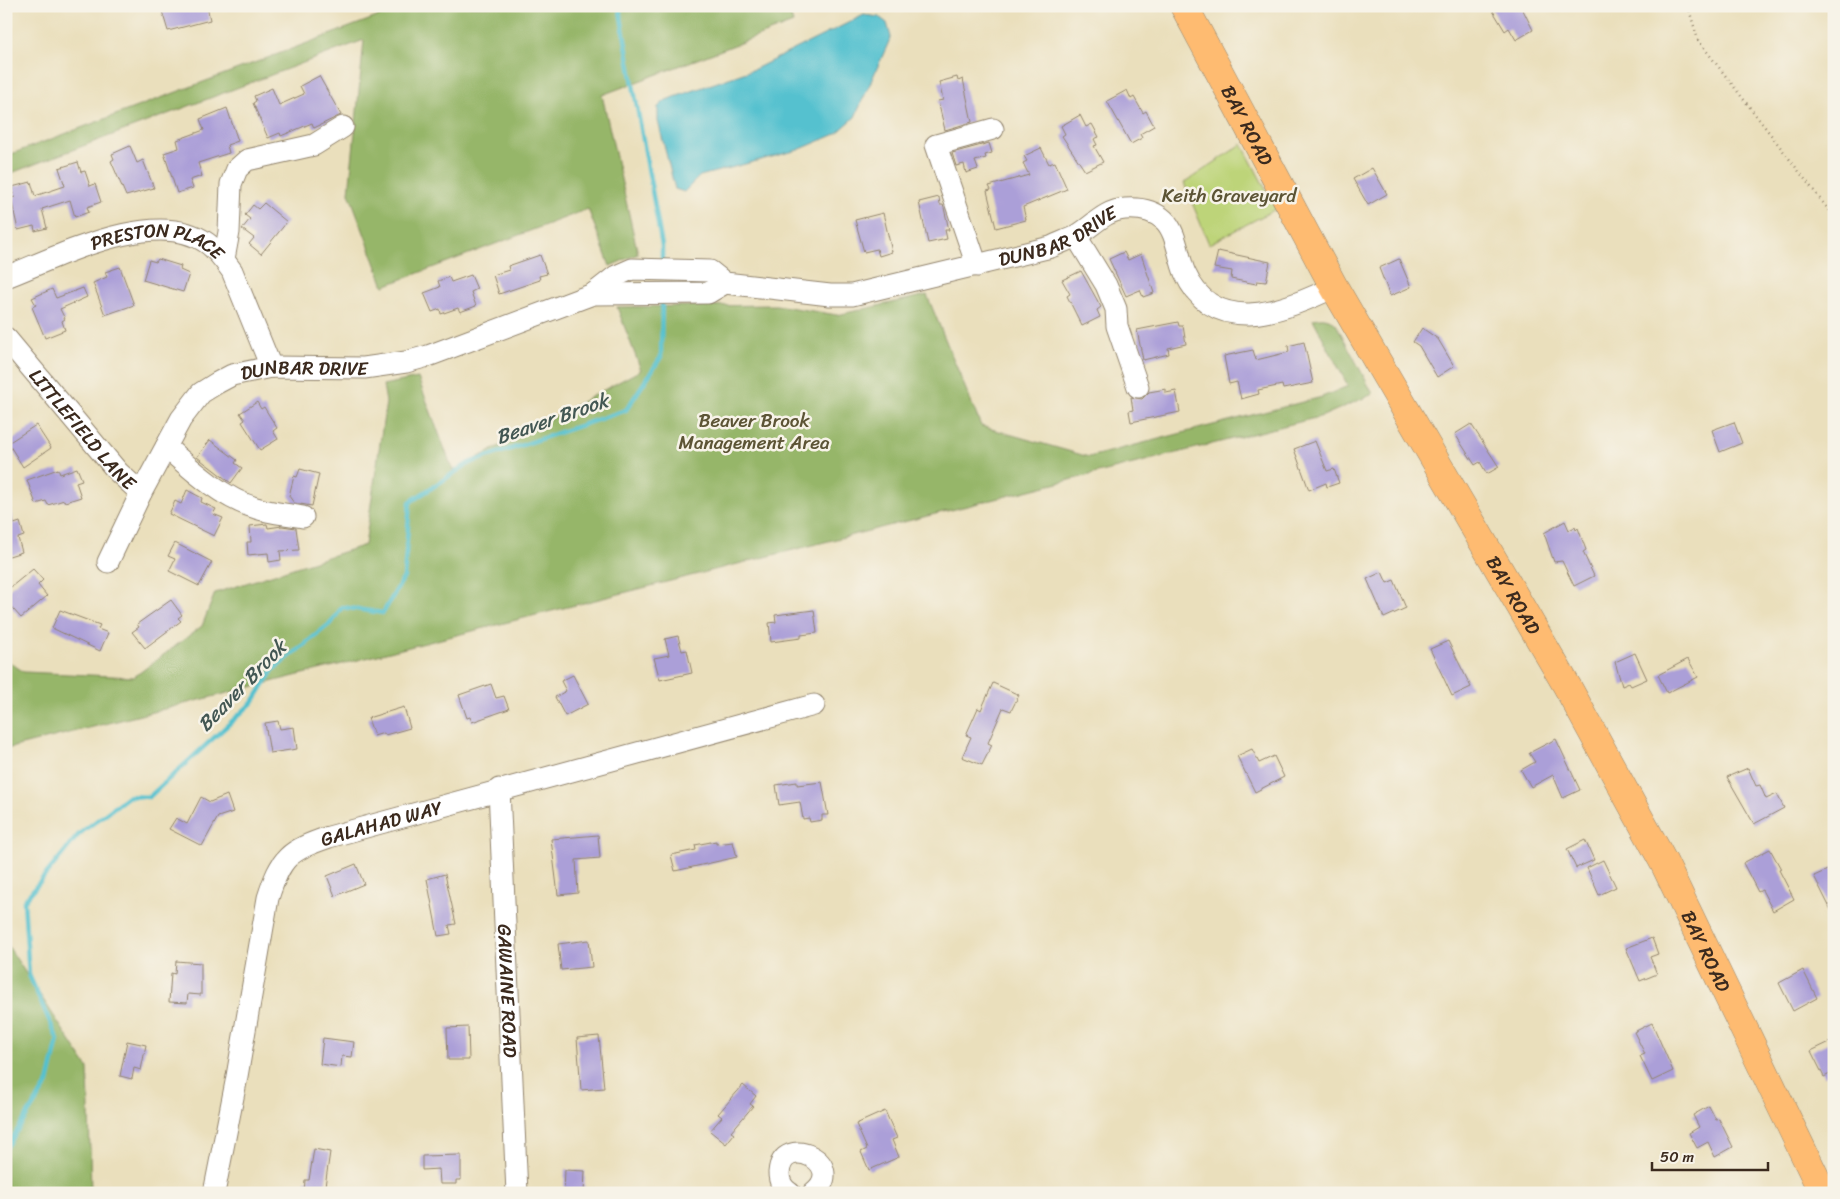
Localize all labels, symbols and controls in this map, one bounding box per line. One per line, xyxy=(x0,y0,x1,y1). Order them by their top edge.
street label: BAY ROAD xyxy=(1212,79,1283,172)
park label: Keith Graveyard xyxy=(1162,179,1298,212)
street label: DUNBAR DRIVE xyxy=(995,195,1123,276)
street label: PRESTON PLACE xyxy=(86,213,234,268)
street label: DUNBAR DRIVE xyxy=(238,349,369,389)
street label: LITTLEFIELD LANE xyxy=(21,360,145,499)
water label: Beaver Brook xyxy=(491,383,615,455)
park label: Beaver Brook Management Area xyxy=(679,404,830,459)
street label: BAY ROAD xyxy=(1477,549,1550,641)
water label: Beaver Brook xyxy=(189,630,297,740)
street label: GALAHAD WAY xyxy=(315,790,447,855)
street label: BAY ROAD xyxy=(1673,904,1740,998)
street label: GAWAINE ROAD xyxy=(489,923,527,1059)
scale bar xyxy=(1652,1139,1769,1171)
text: 50 m xyxy=(1660,1144,1695,1170)

